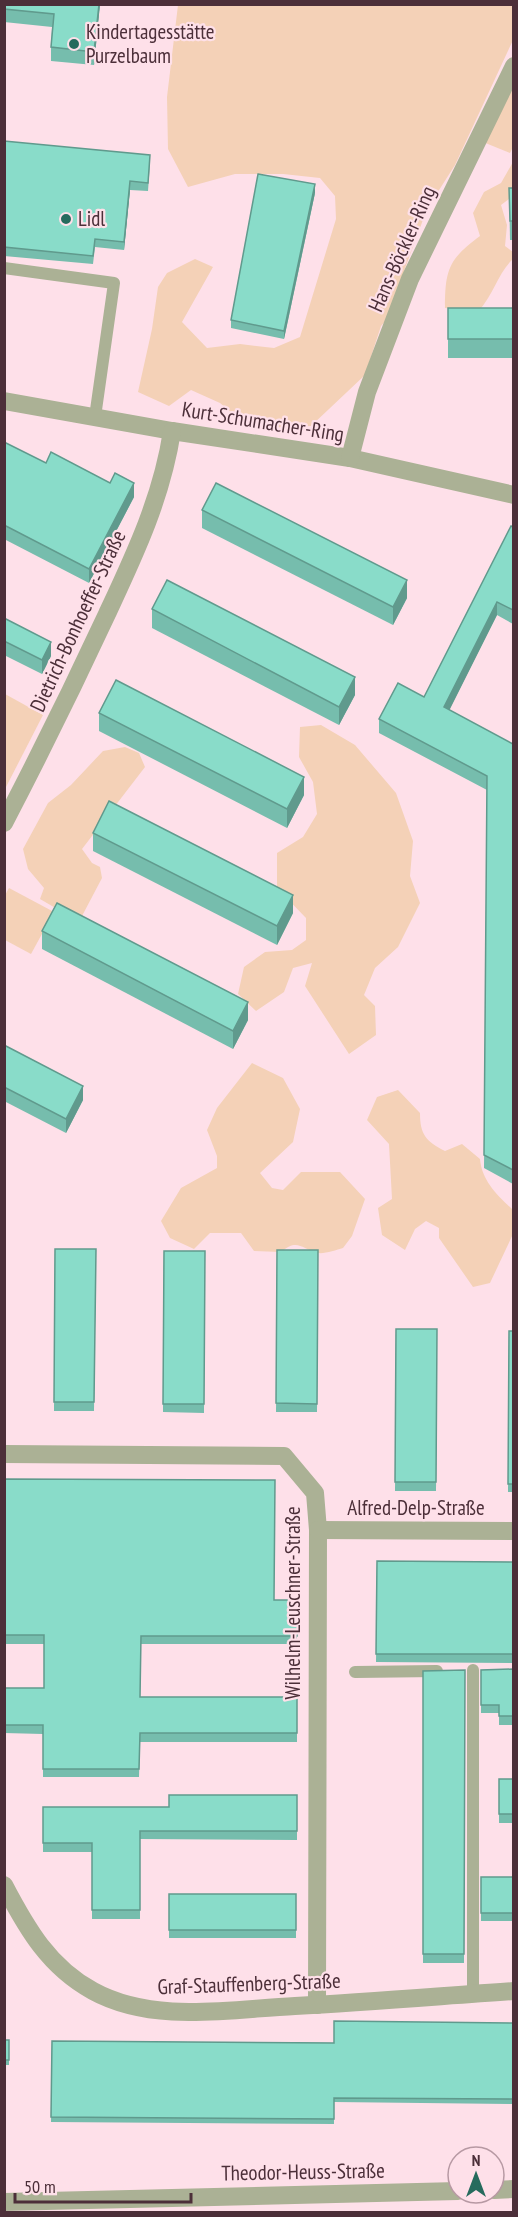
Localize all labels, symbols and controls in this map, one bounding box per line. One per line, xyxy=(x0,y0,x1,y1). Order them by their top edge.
place label: Kindertagesstätte Purzelbaum xyxy=(86,18,215,69)
marker: Kindertagesstätte Purzelbaum xyxy=(67,37,81,51)
street label: Hans-Böckler-Ring xyxy=(362,182,441,316)
place label: Lidl xyxy=(78,205,105,232)
marker: Lidl xyxy=(59,212,73,226)
street label: Kurt-Schumacher-Ring xyxy=(180,395,346,448)
street label: Dietrich-Bonhoeffer-Straße xyxy=(24,526,131,716)
street label: Alfred-Delp-Straße xyxy=(347,1494,485,1521)
street label: Wilhelm-Leuschner-Straße xyxy=(279,1506,306,1700)
street label: Graf-Stauffenberg-Straße xyxy=(157,1967,341,2000)
north arrow xyxy=(446,2145,506,2205)
text: N xyxy=(472,2150,480,2170)
street label: Theodor-Heuss-Straße xyxy=(221,2157,385,2186)
scale bar xyxy=(15,2166,190,2204)
text: 50 m xyxy=(24,2175,56,2198)

